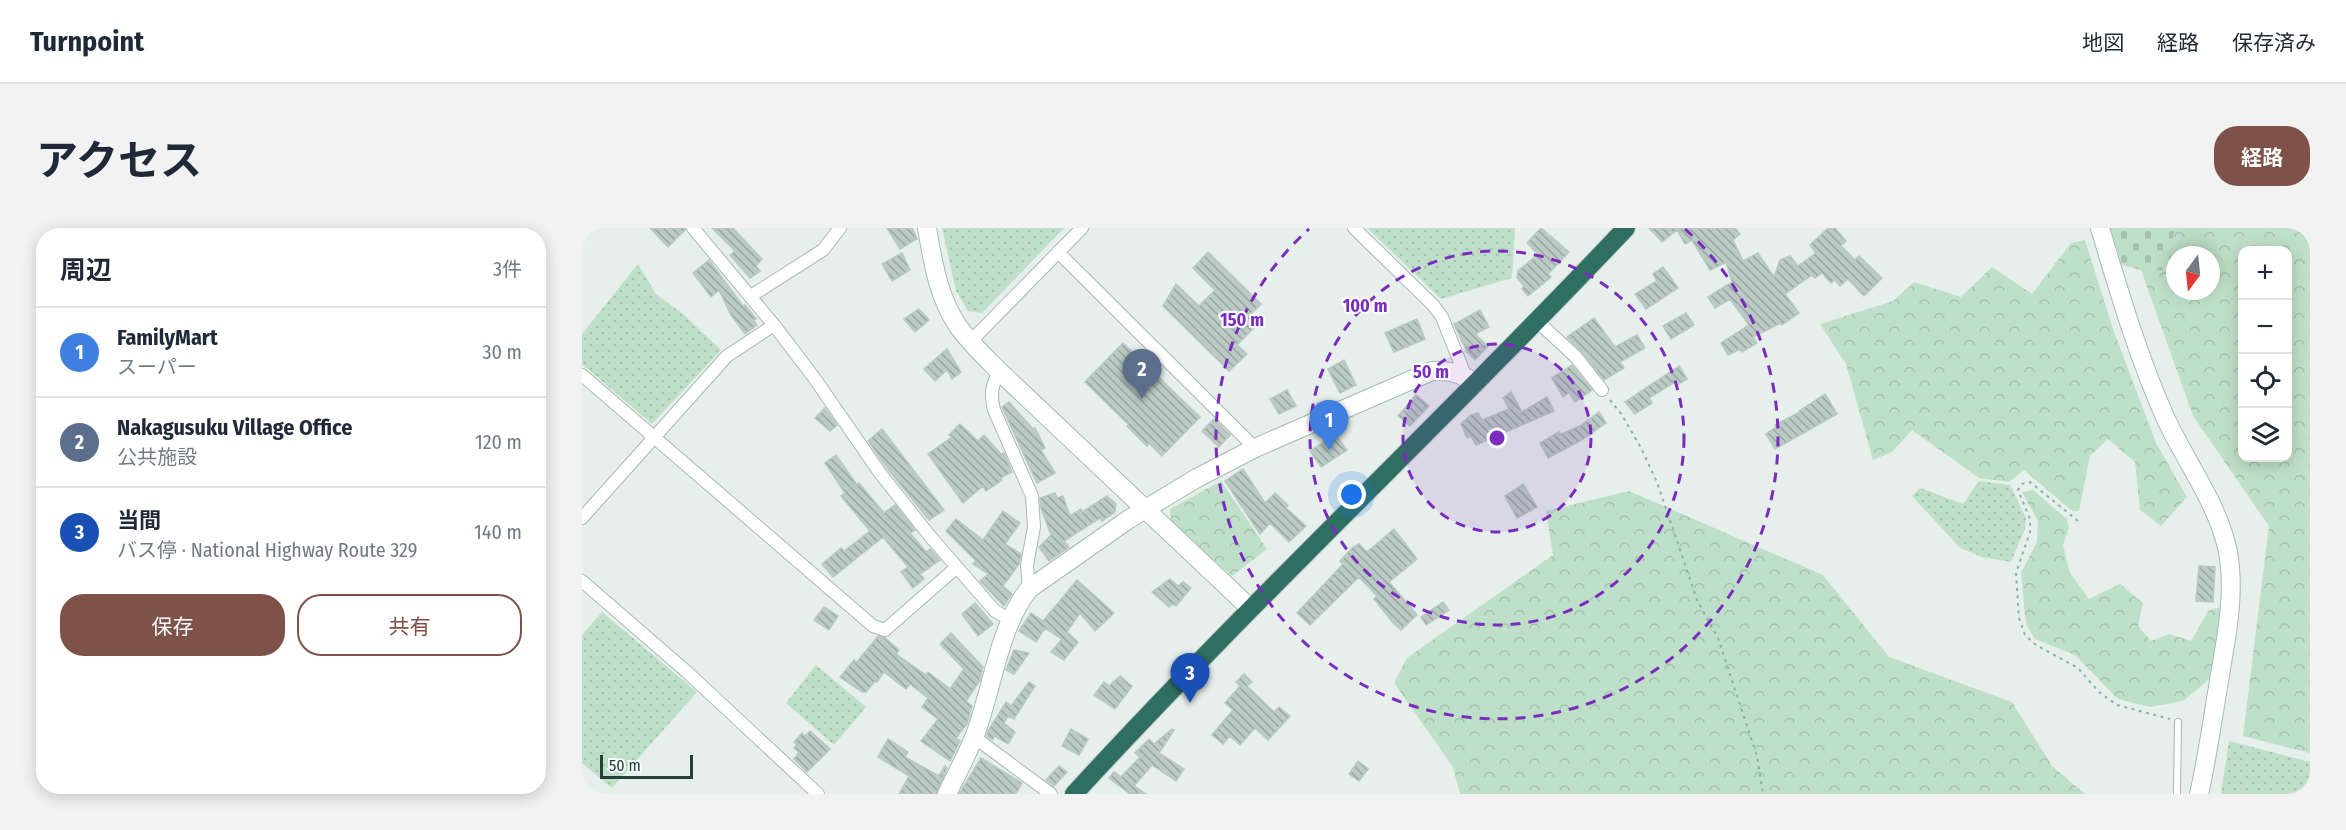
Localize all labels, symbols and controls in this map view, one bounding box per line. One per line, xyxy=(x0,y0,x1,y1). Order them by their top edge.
text: Turnpoint xyxy=(30,25,144,58)
text: 地図 xyxy=(2082,30,2124,56)
text: 経路 xyxy=(2157,30,2199,56)
text: 保存済み xyxy=(2232,30,2316,56)
button: 経路 xyxy=(2214,126,2310,186)
text: アクセス xyxy=(36,136,202,186)
north arrow xyxy=(2166,246,2220,300)
map controls xyxy=(2238,246,2292,462)
button: + xyxy=(2238,246,2292,300)
text: 周辺 xyxy=(60,255,112,286)
text: 3件 xyxy=(493,257,522,281)
text: 100 m xyxy=(1343,295,1387,317)
button: − xyxy=(2238,300,2292,354)
text: 150 m xyxy=(1220,309,1264,331)
text: FamilyMart xyxy=(117,324,218,351)
text: 1 xyxy=(75,340,84,364)
text: 30 m xyxy=(482,340,522,364)
pin: 2 xyxy=(1122,350,1162,399)
button: locate xyxy=(2238,354,2292,408)
text: スーパー xyxy=(117,355,197,379)
text: 50 m xyxy=(1413,361,1449,383)
pin: 1 xyxy=(1310,400,1348,450)
button: layers xyxy=(2238,408,2292,462)
text: Nakagusuku Village Office xyxy=(117,414,352,441)
centre of rings xyxy=(1487,428,1507,448)
text: 2 xyxy=(75,430,84,454)
text: 120 m xyxy=(475,430,522,454)
text: 公共施設 xyxy=(117,445,197,469)
your location xyxy=(1337,480,1366,509)
text: 当間 xyxy=(117,507,161,534)
text: 3 xyxy=(75,520,84,544)
text: 140 m xyxy=(474,520,522,544)
text: バス停 · National Highway Route 329 xyxy=(117,538,418,562)
button: 保存 xyxy=(60,594,285,656)
button: 共有 xyxy=(297,594,522,656)
pin: 3 xyxy=(1170,654,1210,703)
scale bar xyxy=(600,752,693,780)
text: 50 m xyxy=(609,756,641,775)

